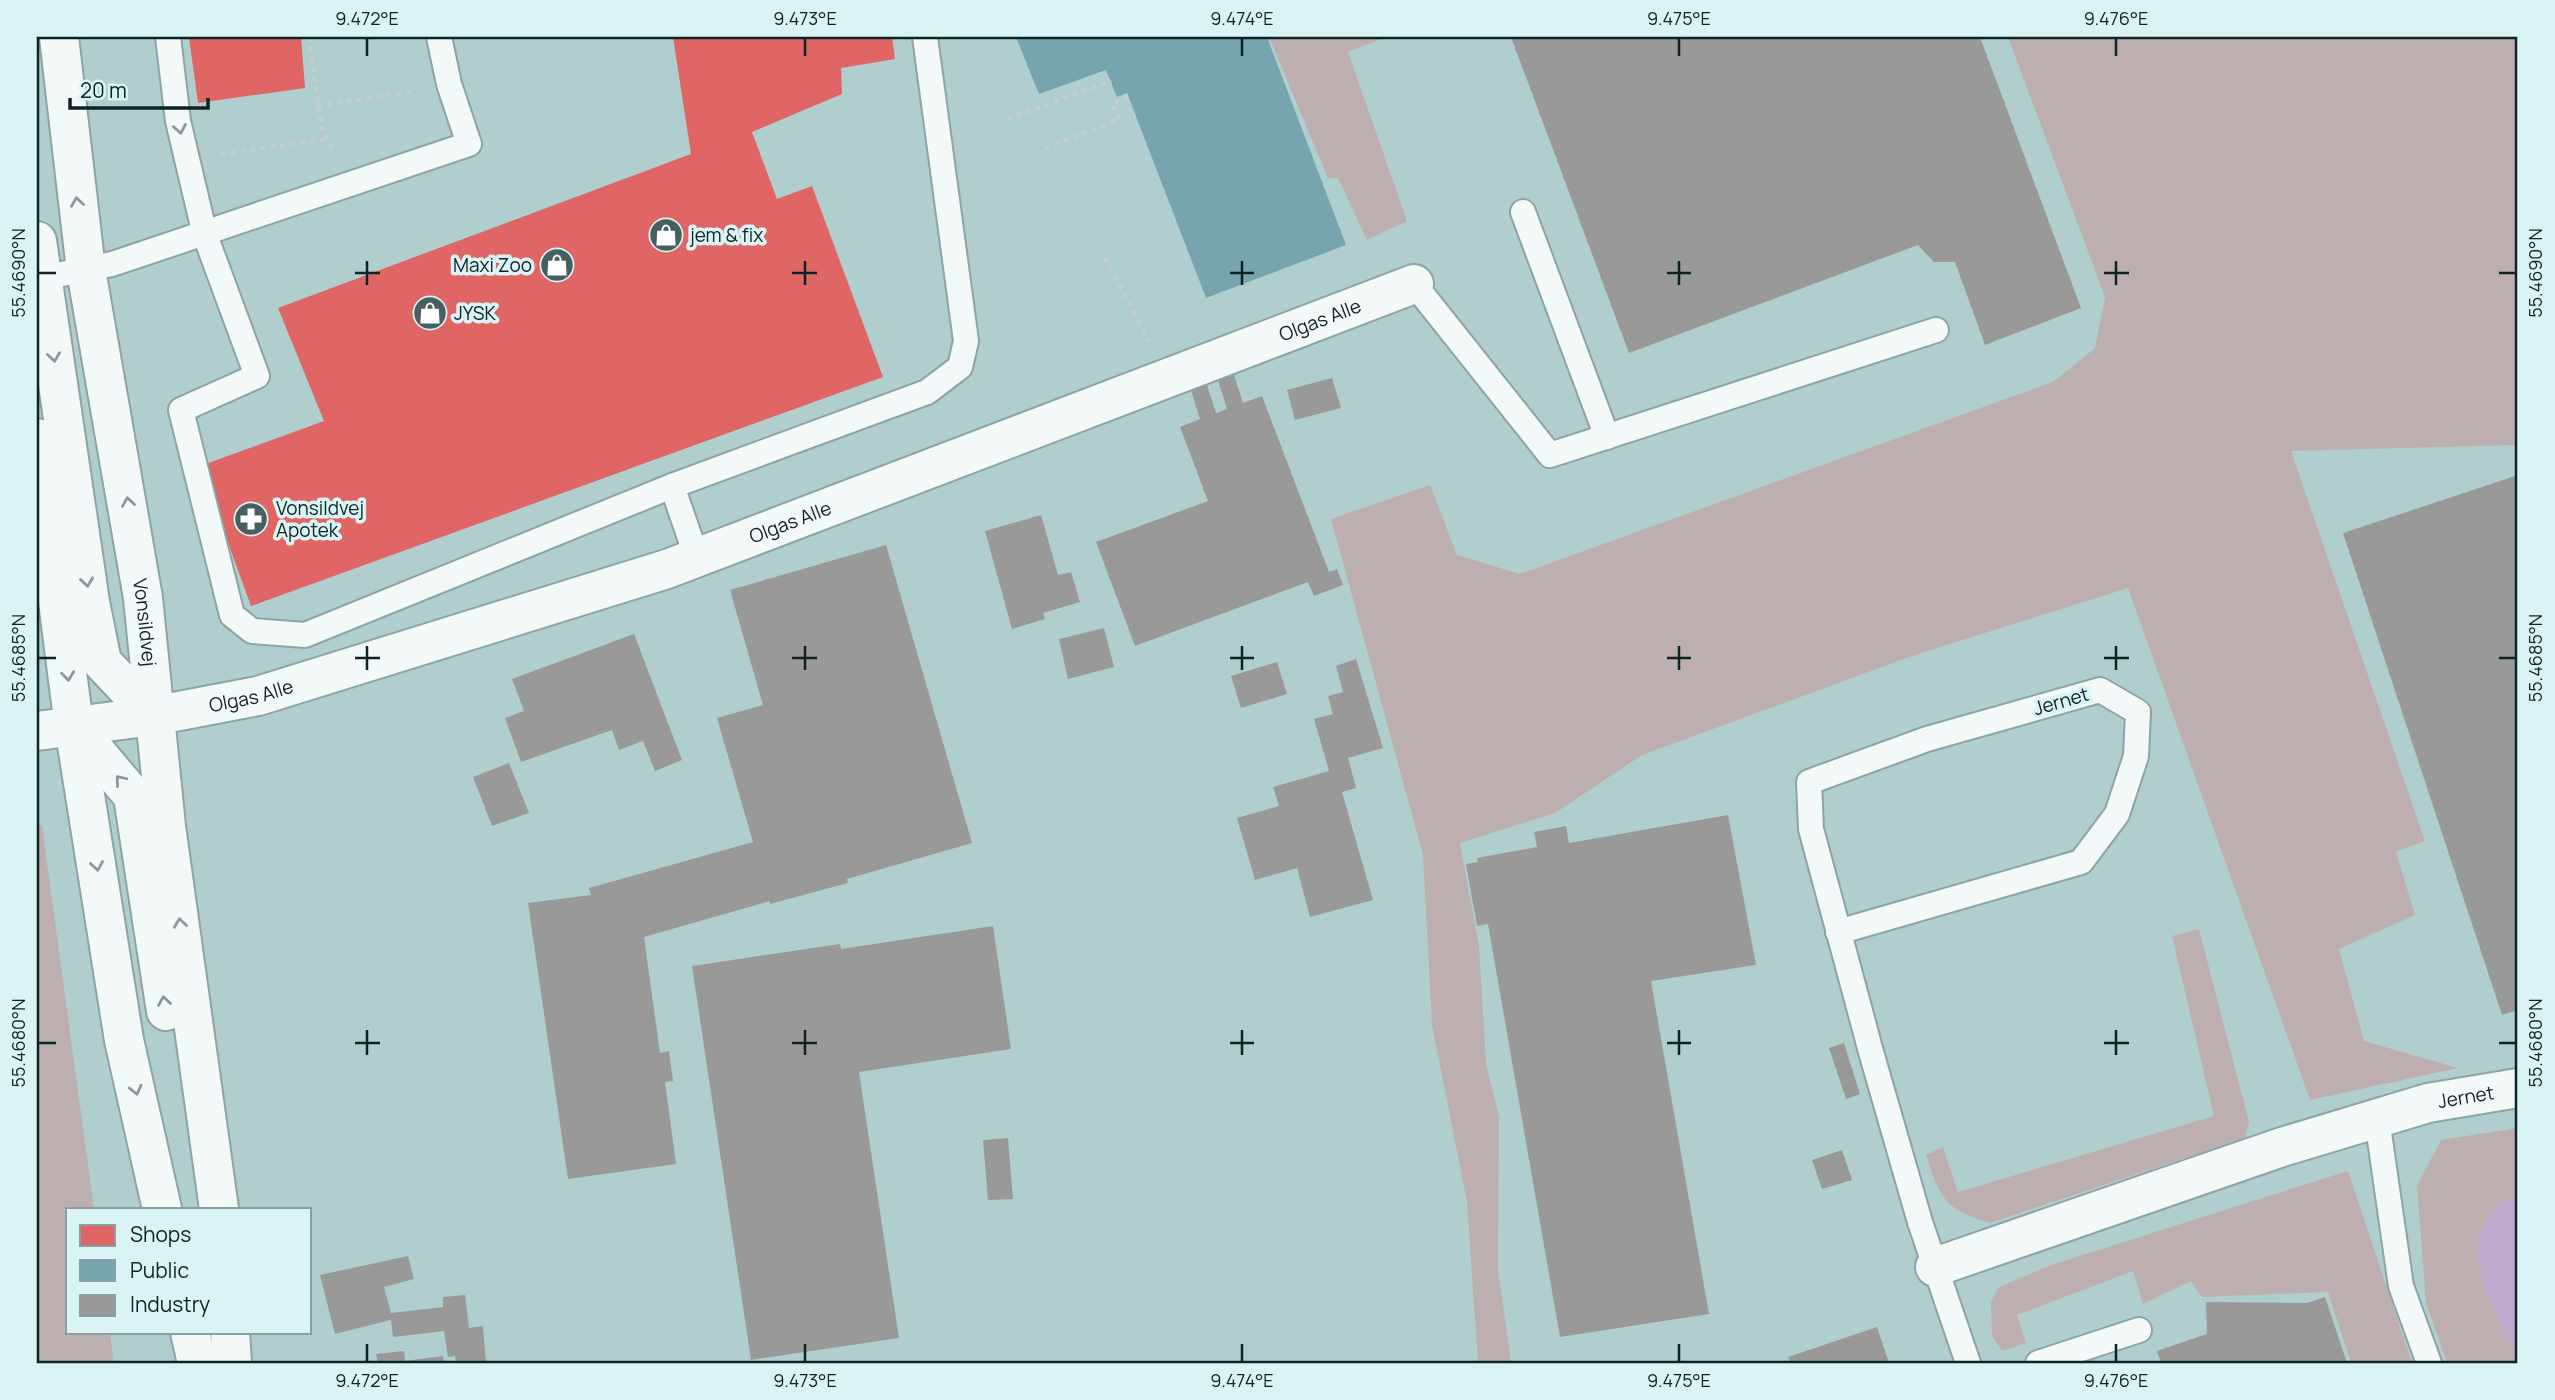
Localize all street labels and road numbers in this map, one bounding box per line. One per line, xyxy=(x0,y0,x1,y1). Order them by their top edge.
street label: Olgas Alle xyxy=(1275,292,1365,347)
street label: Olgas Alle xyxy=(745,495,835,549)
street label: Vonsildvej xyxy=(127,577,163,668)
street label: Olgas Alle xyxy=(207,673,296,718)
street label: Jernet xyxy=(2030,681,2092,721)
street label: Jernet xyxy=(2436,1079,2496,1114)

